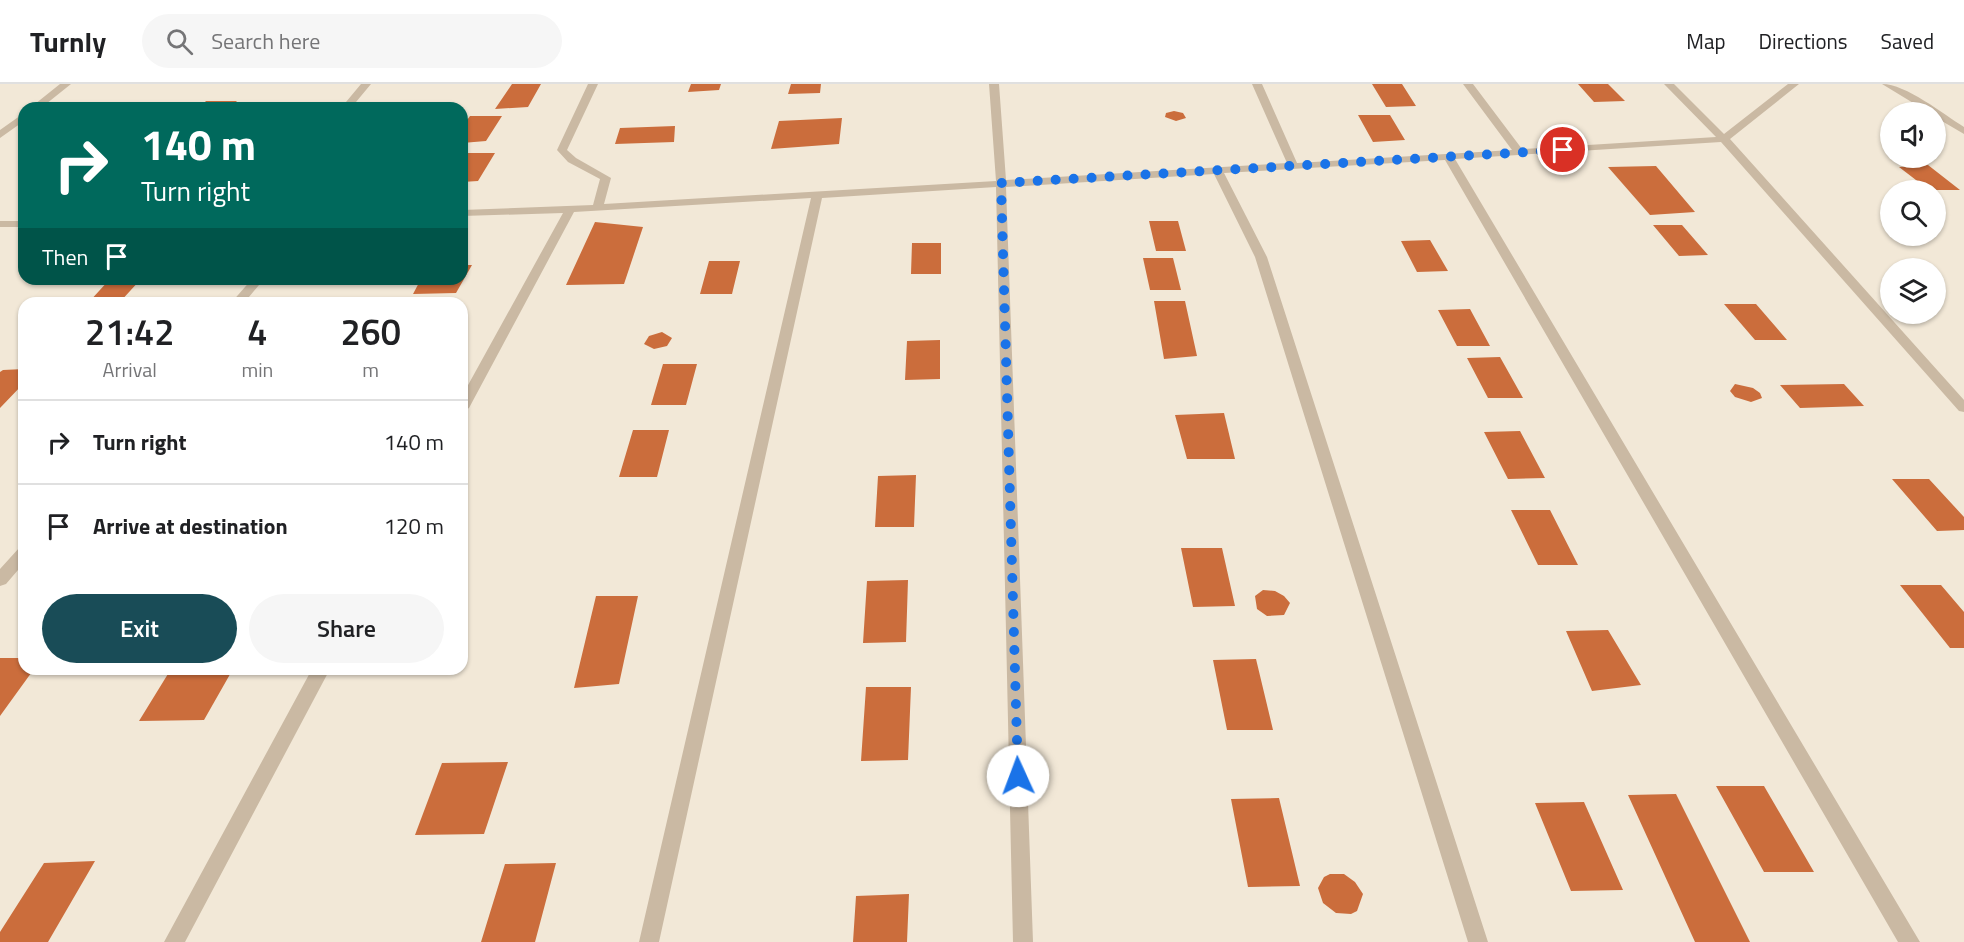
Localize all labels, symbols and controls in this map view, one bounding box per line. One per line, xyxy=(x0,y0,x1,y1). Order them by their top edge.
search box xyxy=(142,14,562,68)
text: Turnly xyxy=(30,20,106,63)
text: Search here xyxy=(211,24,320,58)
icon: search xyxy=(163,25,196,58)
text: Map xyxy=(1686,25,1726,57)
text: Directions xyxy=(1759,25,1848,57)
text: Saved xyxy=(1881,25,1934,57)
map controls xyxy=(1880,102,1946,324)
button: sound xyxy=(1880,102,1946,168)
text: 140 m xyxy=(141,112,256,176)
pin xyxy=(1537,124,1588,175)
icon: right xyxy=(42,126,120,204)
icon: arrive xyxy=(1546,133,1579,166)
text: Turn right xyxy=(141,170,250,211)
button: search xyxy=(1880,180,1946,246)
text: Then xyxy=(42,240,88,274)
icon: arrive xyxy=(100,240,133,273)
button: layers xyxy=(1880,258,1946,324)
text: 21:42 xyxy=(85,304,174,359)
text: 4 xyxy=(247,304,267,359)
text: 260 xyxy=(340,304,401,359)
text: Arrival xyxy=(103,354,157,385)
text: min xyxy=(241,354,273,385)
text: m xyxy=(362,354,379,385)
text: Turn right xyxy=(93,425,187,459)
text: 140 m xyxy=(384,425,444,459)
icon: right xyxy=(42,426,75,459)
text: Arrive at destination xyxy=(93,509,288,543)
text: 120 m xyxy=(384,509,444,543)
icon: arrive xyxy=(42,510,75,543)
button: Exit xyxy=(42,594,237,663)
button: Share xyxy=(249,594,444,663)
position arrow xyxy=(986,744,1050,808)

